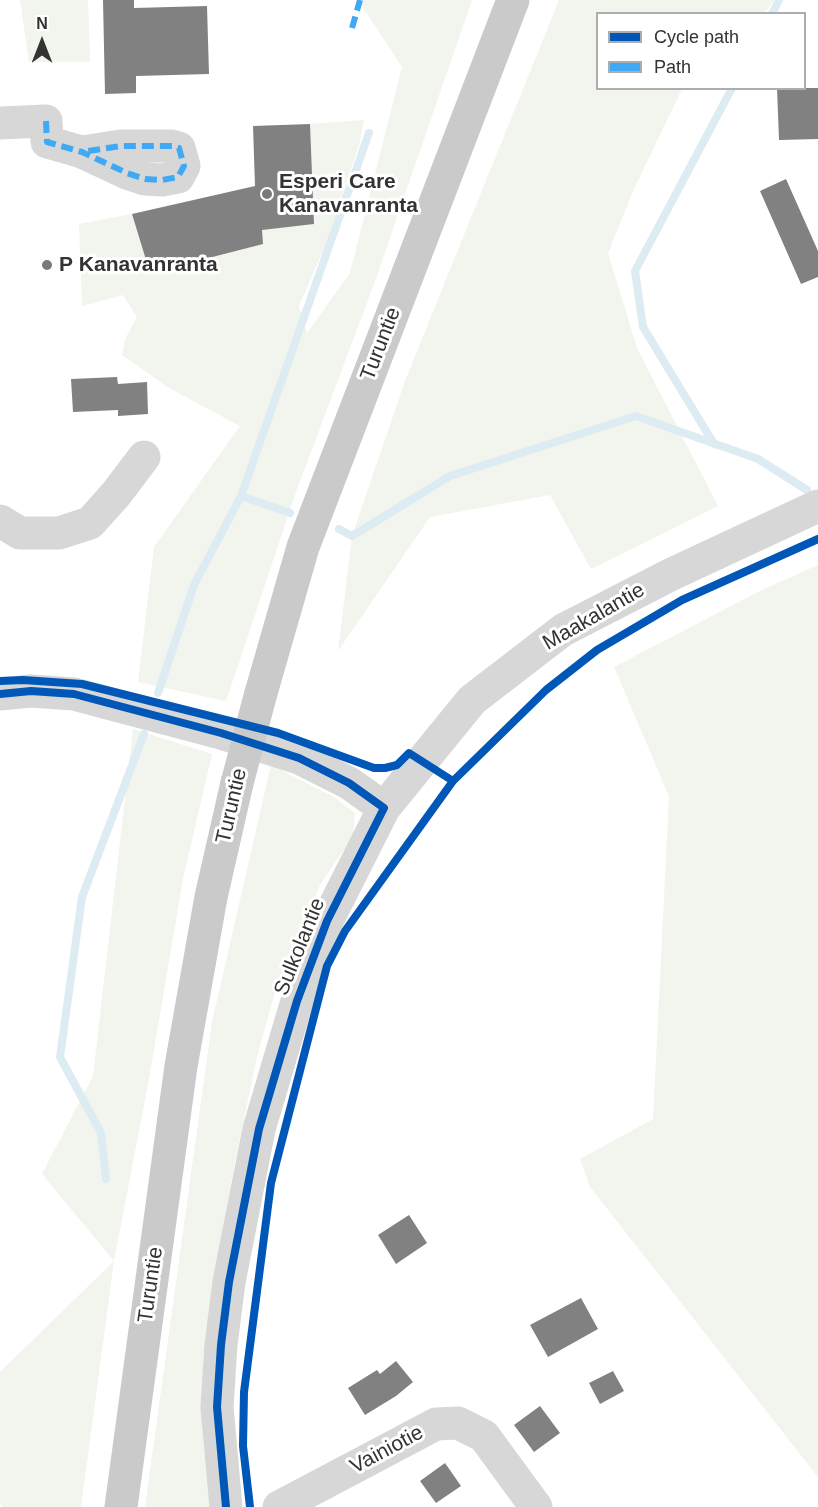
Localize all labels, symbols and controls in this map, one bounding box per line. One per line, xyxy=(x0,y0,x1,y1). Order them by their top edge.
north arrow xyxy=(12,12,72,72)
legend xyxy=(596,12,806,90)
text: N xyxy=(36,15,48,32)
text: Cycle path xyxy=(654,27,739,47)
text: Path xyxy=(654,57,691,77)
place label: Esperi Care Kanavanranta xyxy=(279,169,418,219)
marker: Esperi Care Kanavanranta xyxy=(260,187,274,201)
place label: P Kanavanranta xyxy=(59,252,218,278)
marker: P Kanavanranta xyxy=(40,258,54,272)
street label: Turuntie xyxy=(356,304,406,384)
street label: Maakalantie xyxy=(539,578,649,656)
street label: Turuntie xyxy=(211,766,253,846)
street label: Sulkolantie xyxy=(269,895,331,999)
street label: Turuntie xyxy=(133,1245,169,1325)
street label: Vainiotie xyxy=(346,1420,428,1480)

